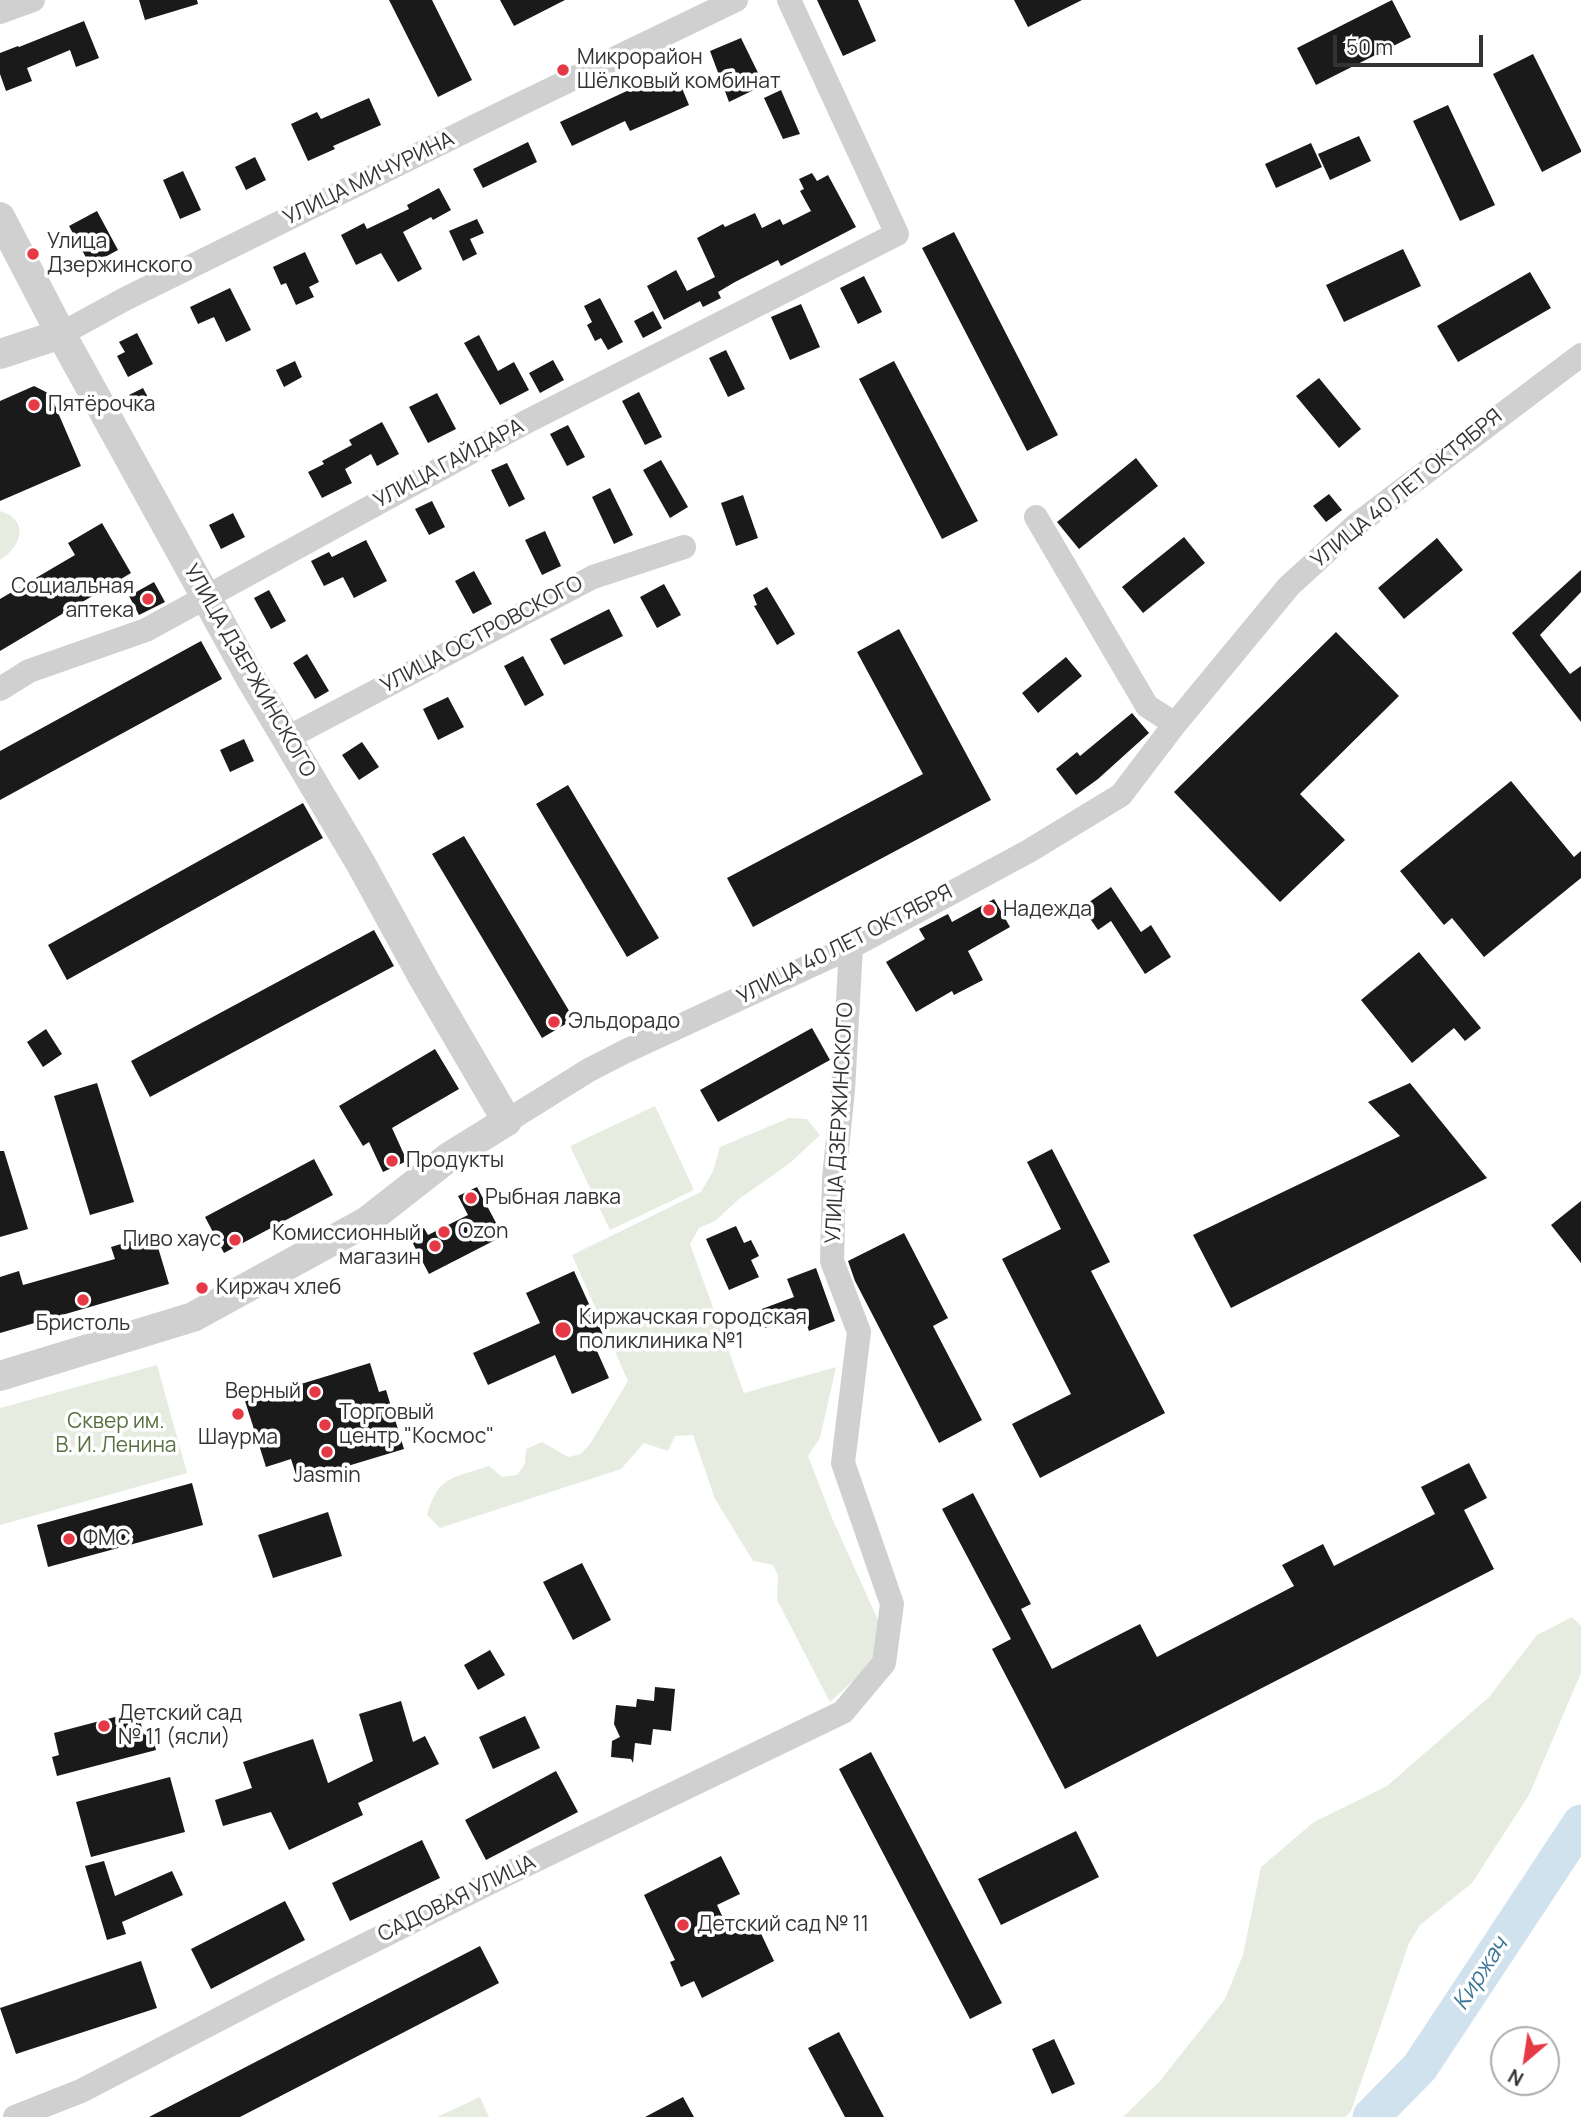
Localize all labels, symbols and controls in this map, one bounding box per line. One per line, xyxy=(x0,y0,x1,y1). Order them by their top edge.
scale bar xyxy=(1336,21,1486,65)
text: 50 m xyxy=(1346,33,1393,61)
place label: Микрорайон Шёлковый комбинат xyxy=(577,45,781,95)
marker: Микрорайон Шёлковый комбинат xyxy=(555,62,571,78)
street label: УЛИЦА МИЧУРИНА xyxy=(280,127,458,231)
place label: Улица Дзержинского xyxy=(47,229,193,279)
marker: Улица Дзержинского xyxy=(25,246,41,262)
place label: Пятёрочка xyxy=(48,392,155,418)
marker: Пятёрочка xyxy=(26,397,42,413)
street label: УЛИЦА 40 ЛЕТ ОКТЯБРЯ xyxy=(1307,404,1507,574)
street label: УЛИЦА ГАЙДАРА xyxy=(370,414,528,514)
street label: УЛИЦА ДЗЕРЖИНСКОГО xyxy=(178,560,320,782)
street label: УЛИЦА ОСТРОВСКОГО xyxy=(377,571,587,699)
place label: Социальная аптека xyxy=(11,574,134,624)
marker: Социальная аптека xyxy=(140,591,156,607)
street label: УЛИЦА 40 ЛЕТ ОКТЯБРЯ xyxy=(733,880,957,1010)
place label: Надежда xyxy=(1003,897,1092,923)
marker: Надежда xyxy=(981,902,997,918)
street label: УЛИЦА ДЗЕРЖИНСКОГО xyxy=(821,1002,859,1244)
place label: Эльдорадо xyxy=(568,1009,680,1035)
marker: Эльдорадо xyxy=(546,1014,562,1030)
place label: Продукты xyxy=(406,1148,504,1174)
marker: Продукты xyxy=(384,1153,400,1169)
place label: Рыбная лавка xyxy=(485,1185,621,1211)
marker: Рыбная лавка xyxy=(463,1190,479,1206)
place label: Ozon xyxy=(458,1219,508,1245)
place label: Комиссионный магазин xyxy=(272,1221,421,1271)
marker: Ozon xyxy=(436,1224,452,1240)
place label: Пиво хаус xyxy=(123,1227,221,1253)
marker: Пиво хаус xyxy=(227,1232,243,1248)
marker: Комиссионный магазин xyxy=(427,1238,443,1254)
place label: Киржач хлеб xyxy=(216,1275,341,1301)
marker: Киржач хлеб xyxy=(194,1280,210,1296)
marker: Бристоль xyxy=(75,1292,91,1308)
place label: Киржачская городская поликлиника №1 xyxy=(579,1305,807,1355)
place label: Бристоль xyxy=(36,1311,130,1337)
marker: Киржачская городская поликлиника №1 xyxy=(553,1320,573,1340)
place label: Верный xyxy=(225,1379,301,1405)
marker: Верный xyxy=(307,1384,323,1400)
place label: Торговый центр "Космос" xyxy=(339,1400,494,1450)
marker: Шаурма xyxy=(230,1406,246,1422)
park label: Сквер им. В. И. Ленина xyxy=(55,1409,177,1459)
marker: Торговый центр "Космос" xyxy=(317,1417,333,1433)
place label: Шаурма xyxy=(198,1425,278,1451)
marker: Jasmin xyxy=(319,1444,335,1460)
place label: Jasmin xyxy=(293,1463,361,1489)
place label: ФМС xyxy=(83,1526,131,1552)
marker: ФМС xyxy=(61,1531,77,1547)
place label: Детский сад № 11 (ясли) xyxy=(118,1701,242,1751)
marker: Детский сад № 11 (ясли) xyxy=(96,1718,112,1734)
street label: САДОВАЯ УЛИЦА xyxy=(374,1850,540,1948)
place label: Детский сад № 11 xyxy=(697,1912,869,1938)
marker: Детский сад № 11 xyxy=(675,1917,691,1933)
water label: Киржач xyxy=(1447,1933,1515,2015)
north arrow xyxy=(1490,2026,1560,2096)
text: N xyxy=(1504,2063,1528,2092)

